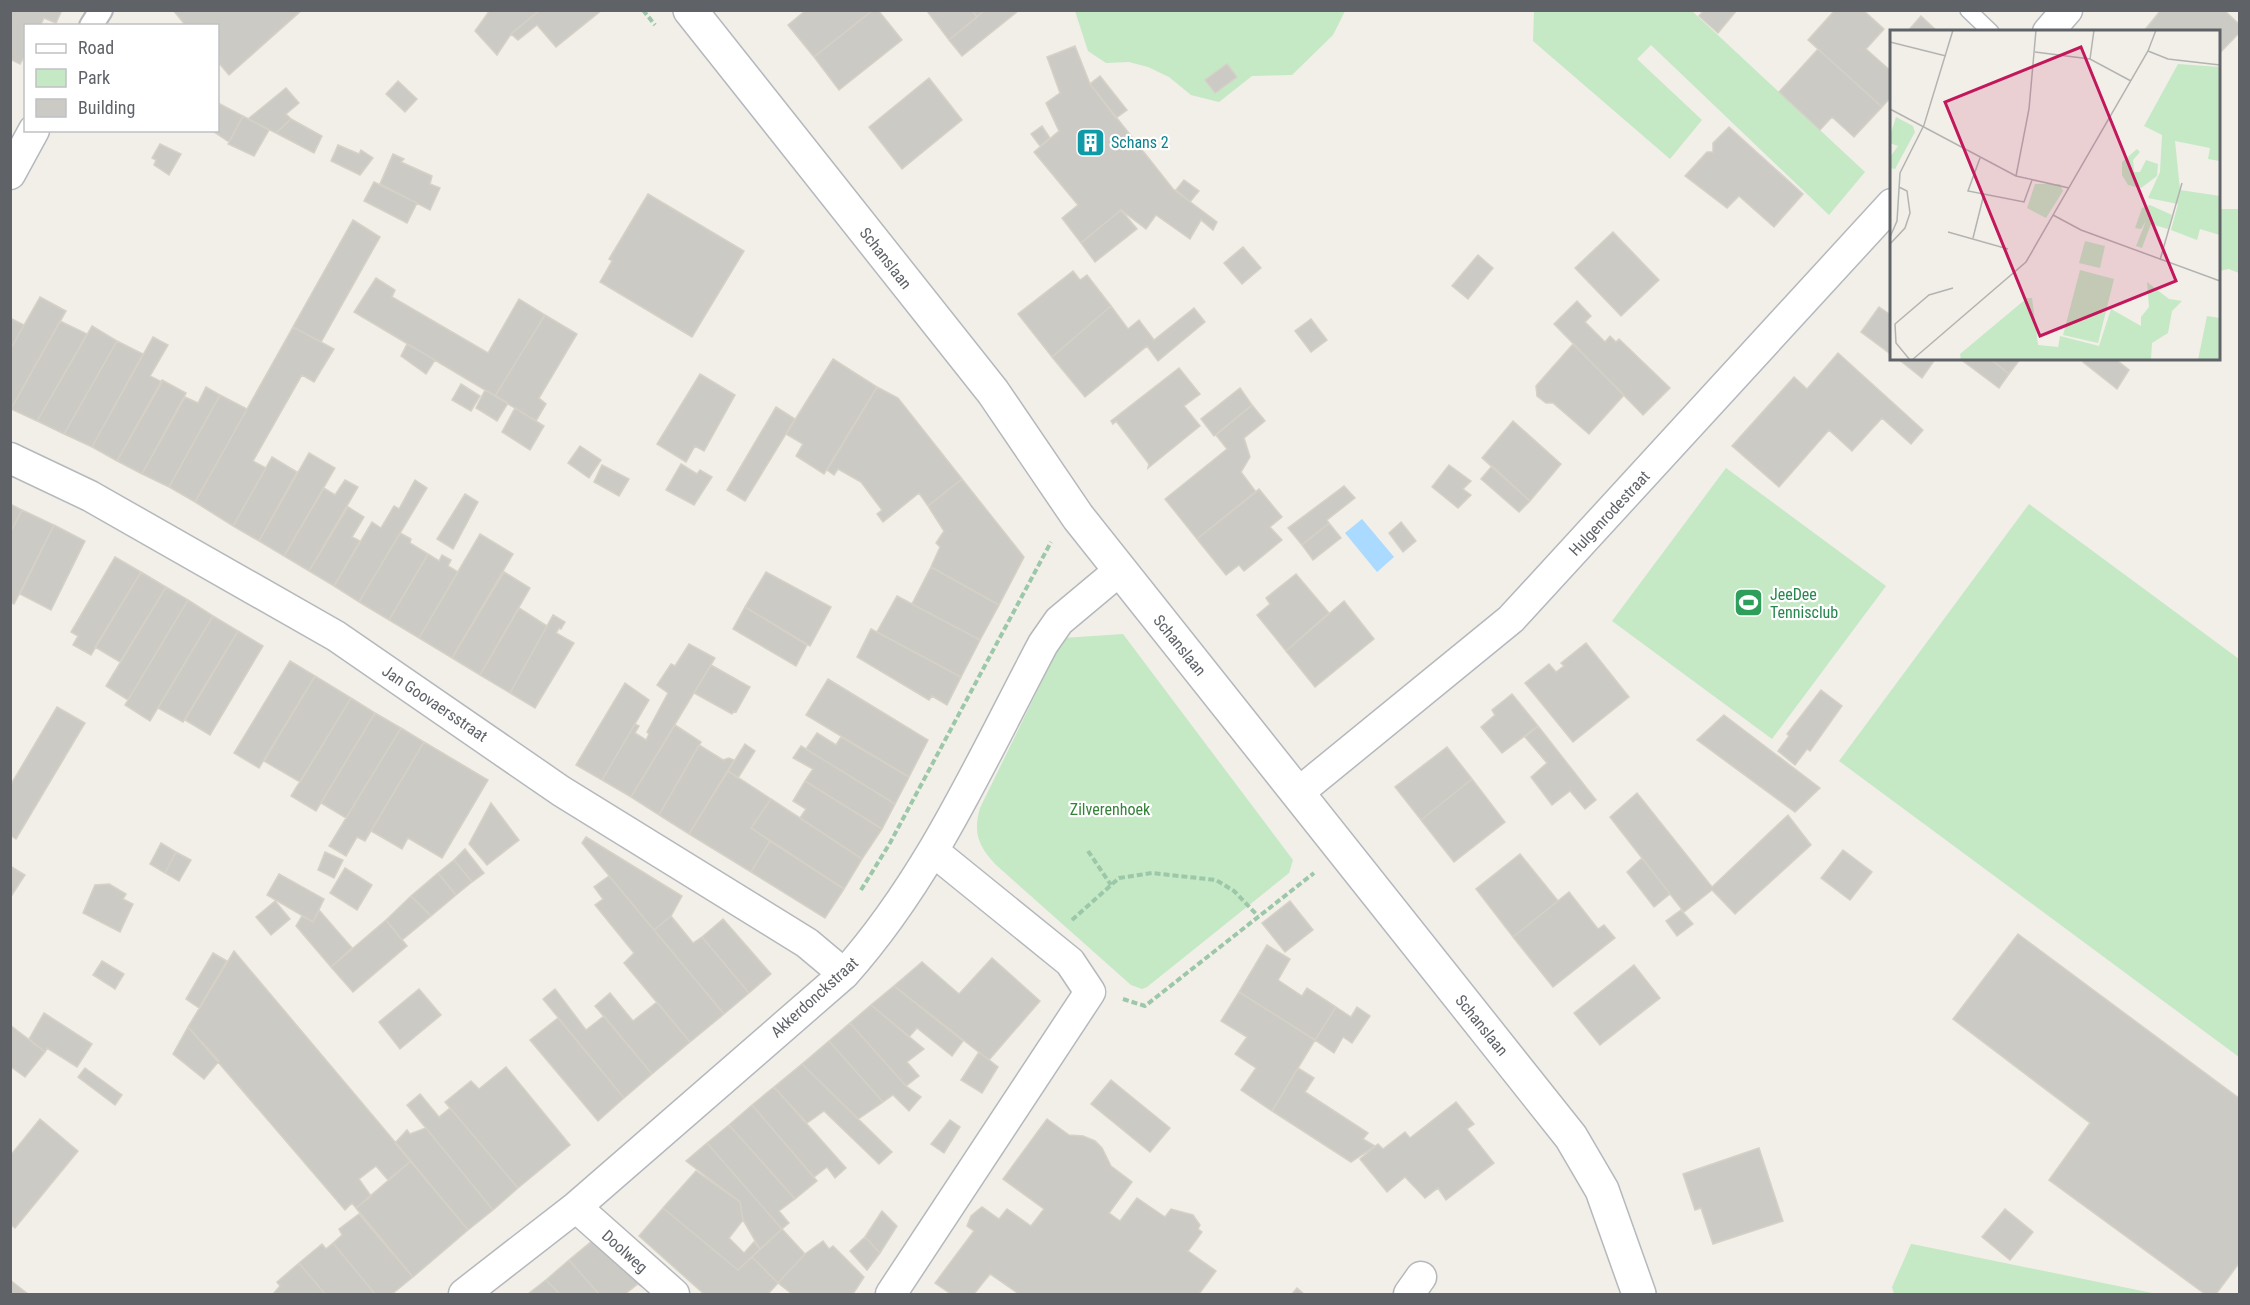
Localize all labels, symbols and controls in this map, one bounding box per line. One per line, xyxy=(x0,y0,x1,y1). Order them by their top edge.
legend xyxy=(24,24,219,132)
inset map xyxy=(1890,30,2220,360)
text: Road xyxy=(78,37,114,58)
text: Park xyxy=(78,67,110,88)
text: Building xyxy=(78,97,135,118)
building icon: Schans 2 xyxy=(1074,126,1106,158)
place label: Schans 2 xyxy=(1111,133,1169,152)
street label: Schanslaan xyxy=(856,224,916,293)
street label: Hulgenrodestraat xyxy=(1565,467,1654,560)
place label: JeeDee Tennisclub xyxy=(1770,585,1838,622)
sports icon: JeeDee Tennisclub xyxy=(1733,587,1765,619)
street label: Schanslaan xyxy=(1149,611,1210,680)
street label: Jan Goovaersstraat xyxy=(378,661,491,746)
park label: Zilverenhoek xyxy=(1070,800,1151,819)
street label: Akkerdonckstraat xyxy=(767,953,862,1041)
street label: Schanslaan xyxy=(1451,991,1512,1060)
street label: Doolweg xyxy=(598,1226,651,1277)

